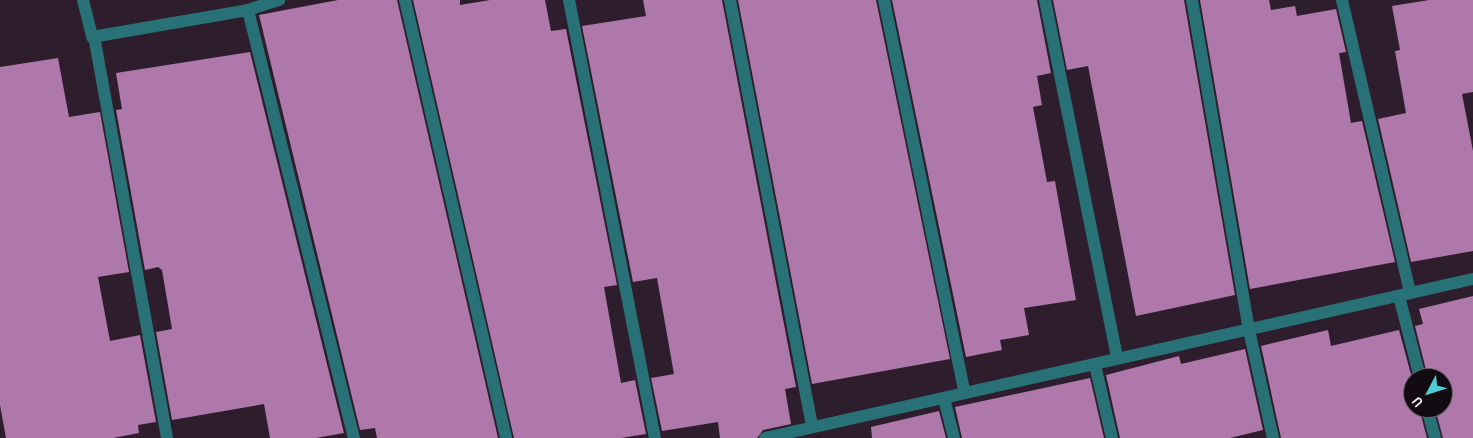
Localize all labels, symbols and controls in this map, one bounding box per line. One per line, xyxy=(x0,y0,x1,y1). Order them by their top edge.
north arrow xyxy=(1403,368,1453,418)
text: U xyxy=(1408,393,1427,411)

